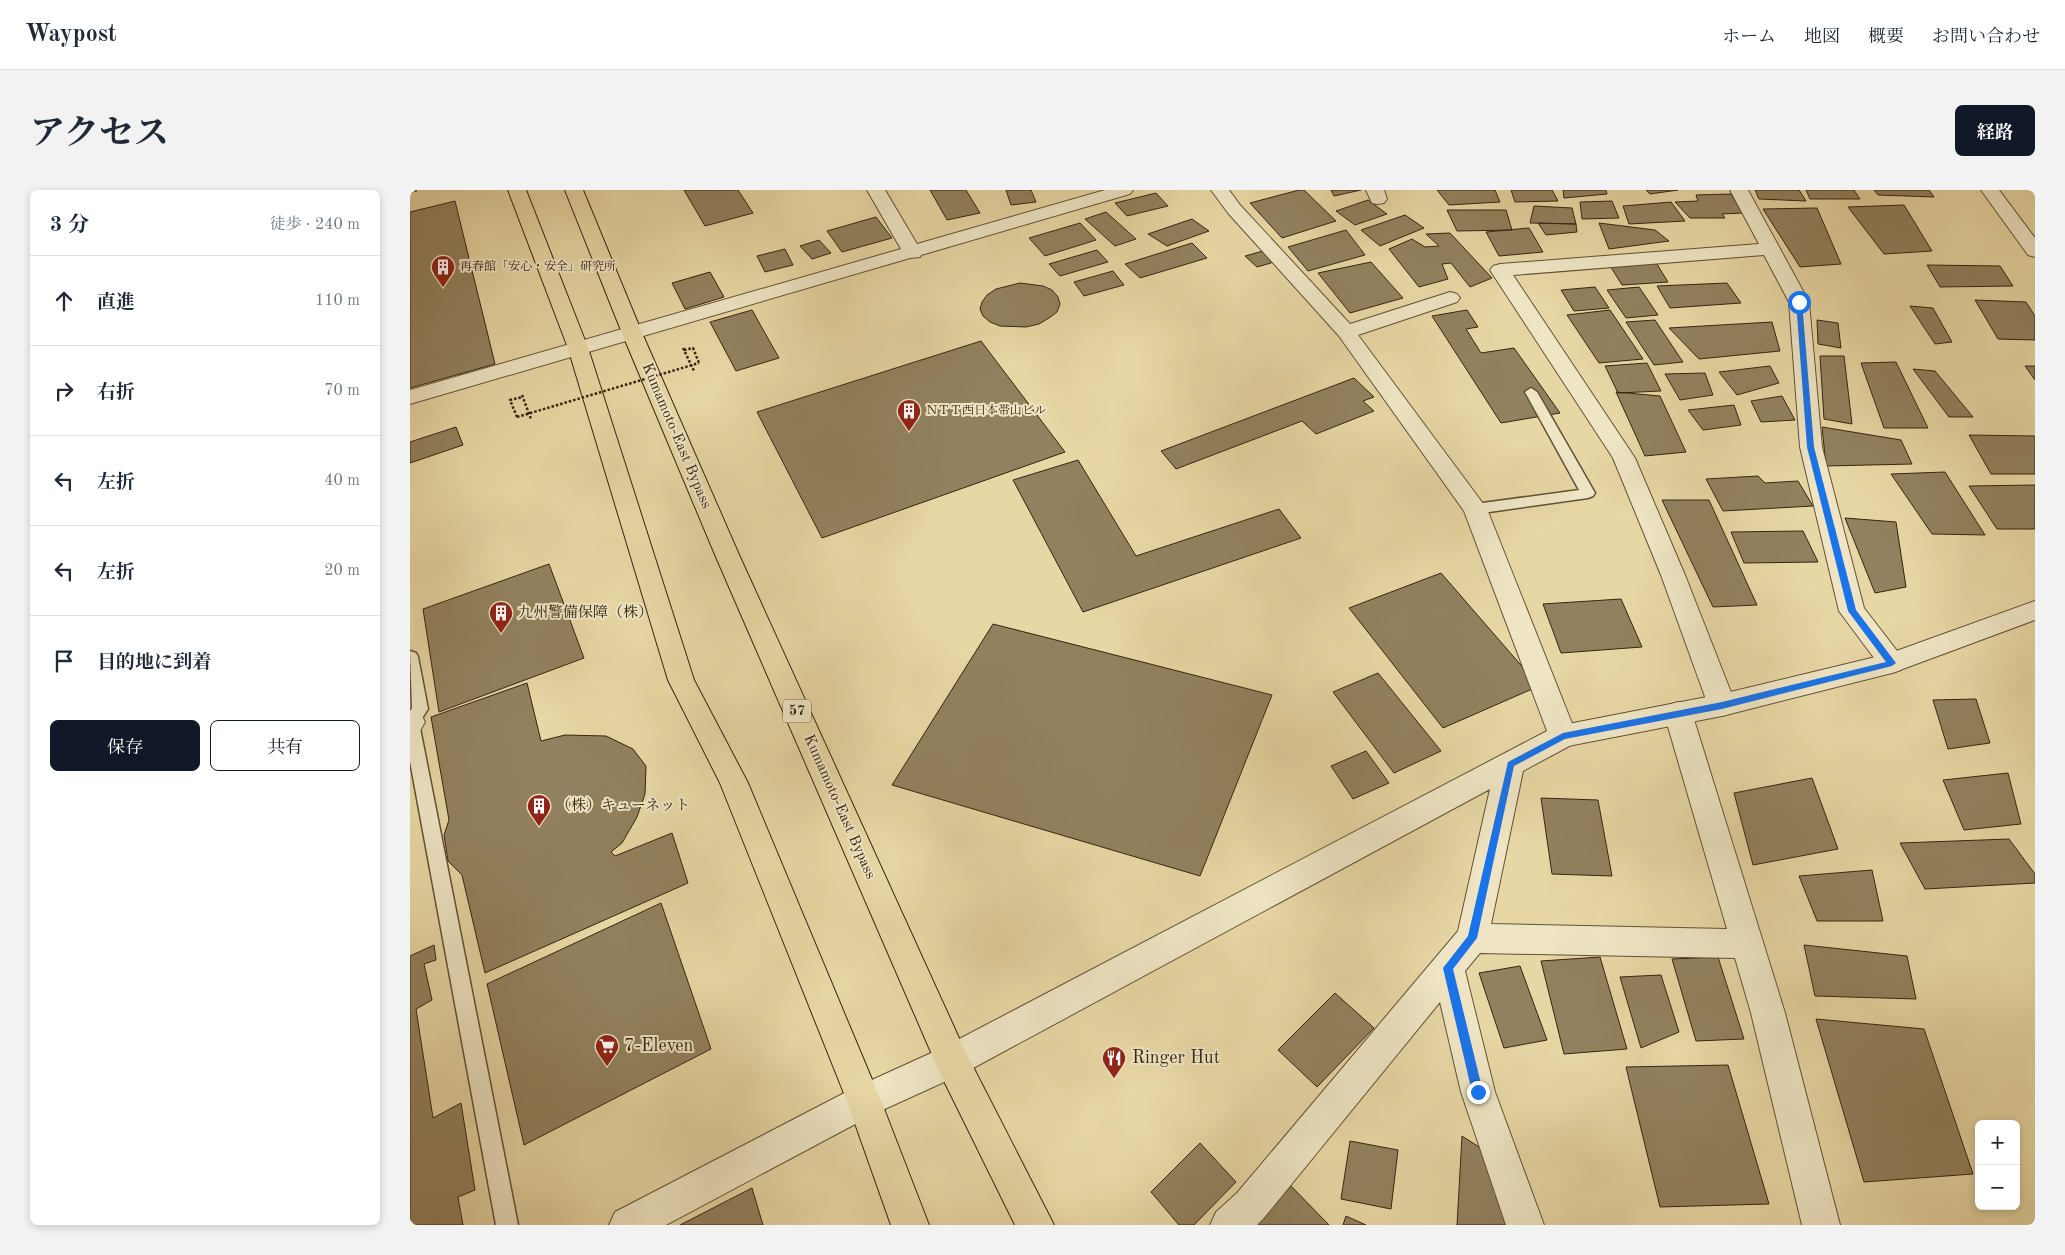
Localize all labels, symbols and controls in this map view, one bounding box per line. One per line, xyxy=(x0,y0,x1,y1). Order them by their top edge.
text: Waypost xyxy=(25,23,117,47)
text: ホーム xyxy=(1722,28,1776,46)
text: 地図 xyxy=(1804,28,1840,46)
text: 概要 xyxy=(1868,28,1904,46)
text: お問い合わせ xyxy=(1932,28,2040,46)
button: 経路 xyxy=(1955,105,2035,156)
text: アクセス xyxy=(30,117,169,152)
text: 3 分 xyxy=(50,215,89,236)
text: 徒歩 · 240 m xyxy=(270,217,360,233)
building icon: 再春館「安心・安全」研究所 xyxy=(430,254,456,288)
place label: 再春館「安心・安全」研究所 xyxy=(460,259,616,273)
icon: ahead xyxy=(50,287,78,315)
route start xyxy=(1788,291,1811,314)
text: 110 m xyxy=(315,293,360,309)
text: 直進 xyxy=(97,294,135,313)
street label: Kumamoto-East Bypass xyxy=(639,361,713,511)
icon: right xyxy=(50,377,78,405)
text: 70 m xyxy=(324,383,360,399)
text: 右折 xyxy=(97,384,135,403)
building icon: ＮＴＴ西日本帯山ビル xyxy=(896,398,922,432)
place label: ＮＴＴ西日本帯山ビル xyxy=(926,403,1046,417)
icon: left xyxy=(50,467,78,495)
text: 40 m xyxy=(324,473,360,489)
text: 左折 xyxy=(97,474,135,493)
icon: left xyxy=(50,557,78,585)
text: 20 m xyxy=(324,563,360,579)
text: 左折 xyxy=(97,564,135,583)
building icon: 九州警備保障（株） xyxy=(488,600,514,634)
place label: 九州警備保障（株） xyxy=(518,604,653,621)
icon: arrive xyxy=(50,647,78,675)
text: 目的地に到着 xyxy=(97,654,211,673)
road number: 57 xyxy=(783,700,811,722)
button: 保存 xyxy=(50,720,200,771)
button: 共有 xyxy=(210,720,360,771)
street label: Kumamoto-East Bypass xyxy=(800,732,878,882)
building icon: （株）キューネット xyxy=(526,793,552,827)
place label: （株）キューネット xyxy=(556,797,690,814)
supermarket icon: 7-Eleven xyxy=(594,1033,620,1067)
place label: 7-Eleven xyxy=(624,1037,694,1055)
restaurant icon: Ringer Hut xyxy=(1101,1045,1127,1079)
place label: Ringer Hut xyxy=(1132,1049,1220,1067)
route end xyxy=(1467,1081,1490,1104)
map controls xyxy=(1975,1120,2020,1210)
button: + xyxy=(1975,1120,2020,1165)
button: − xyxy=(1975,1165,2020,1210)

